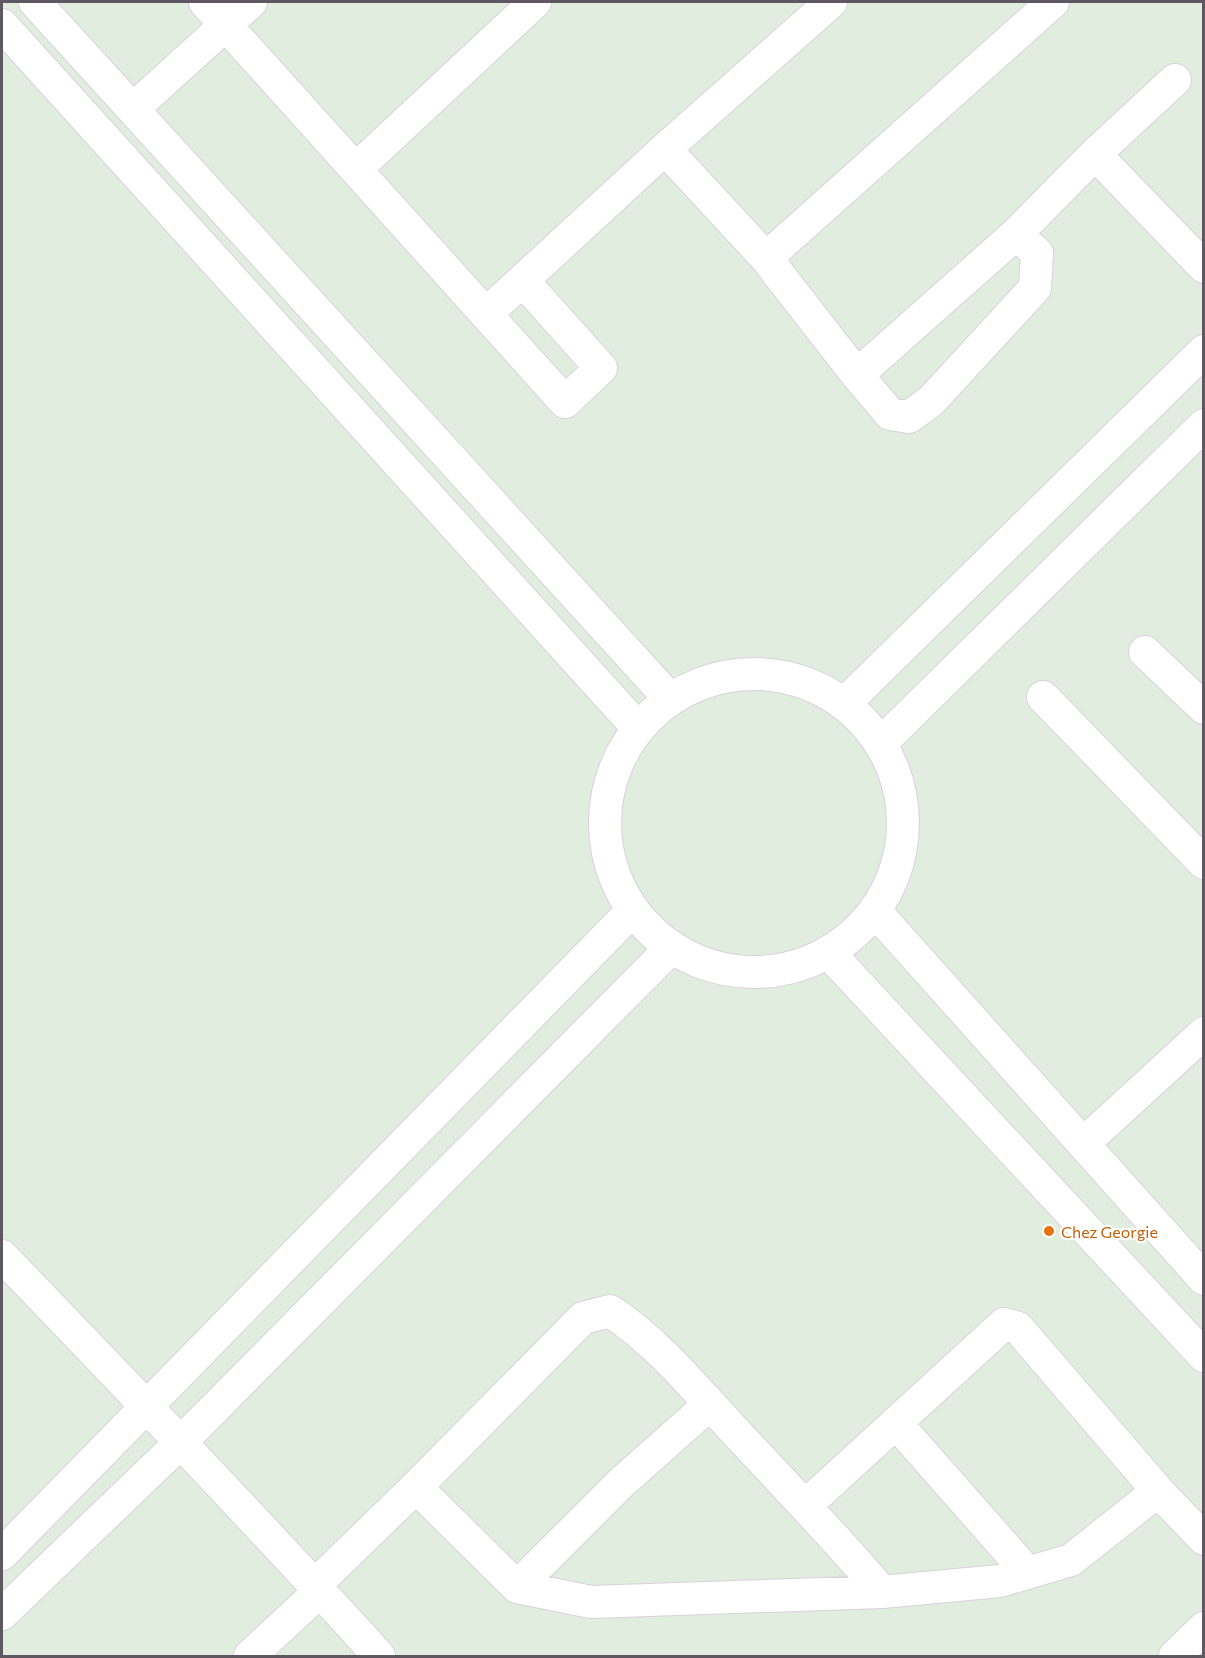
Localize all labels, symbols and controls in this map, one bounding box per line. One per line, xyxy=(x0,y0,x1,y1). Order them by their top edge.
place label: Chez Georgie xyxy=(1061,1222,1158,1241)
marker: Chez Georgie xyxy=(1042,1224,1056,1238)

